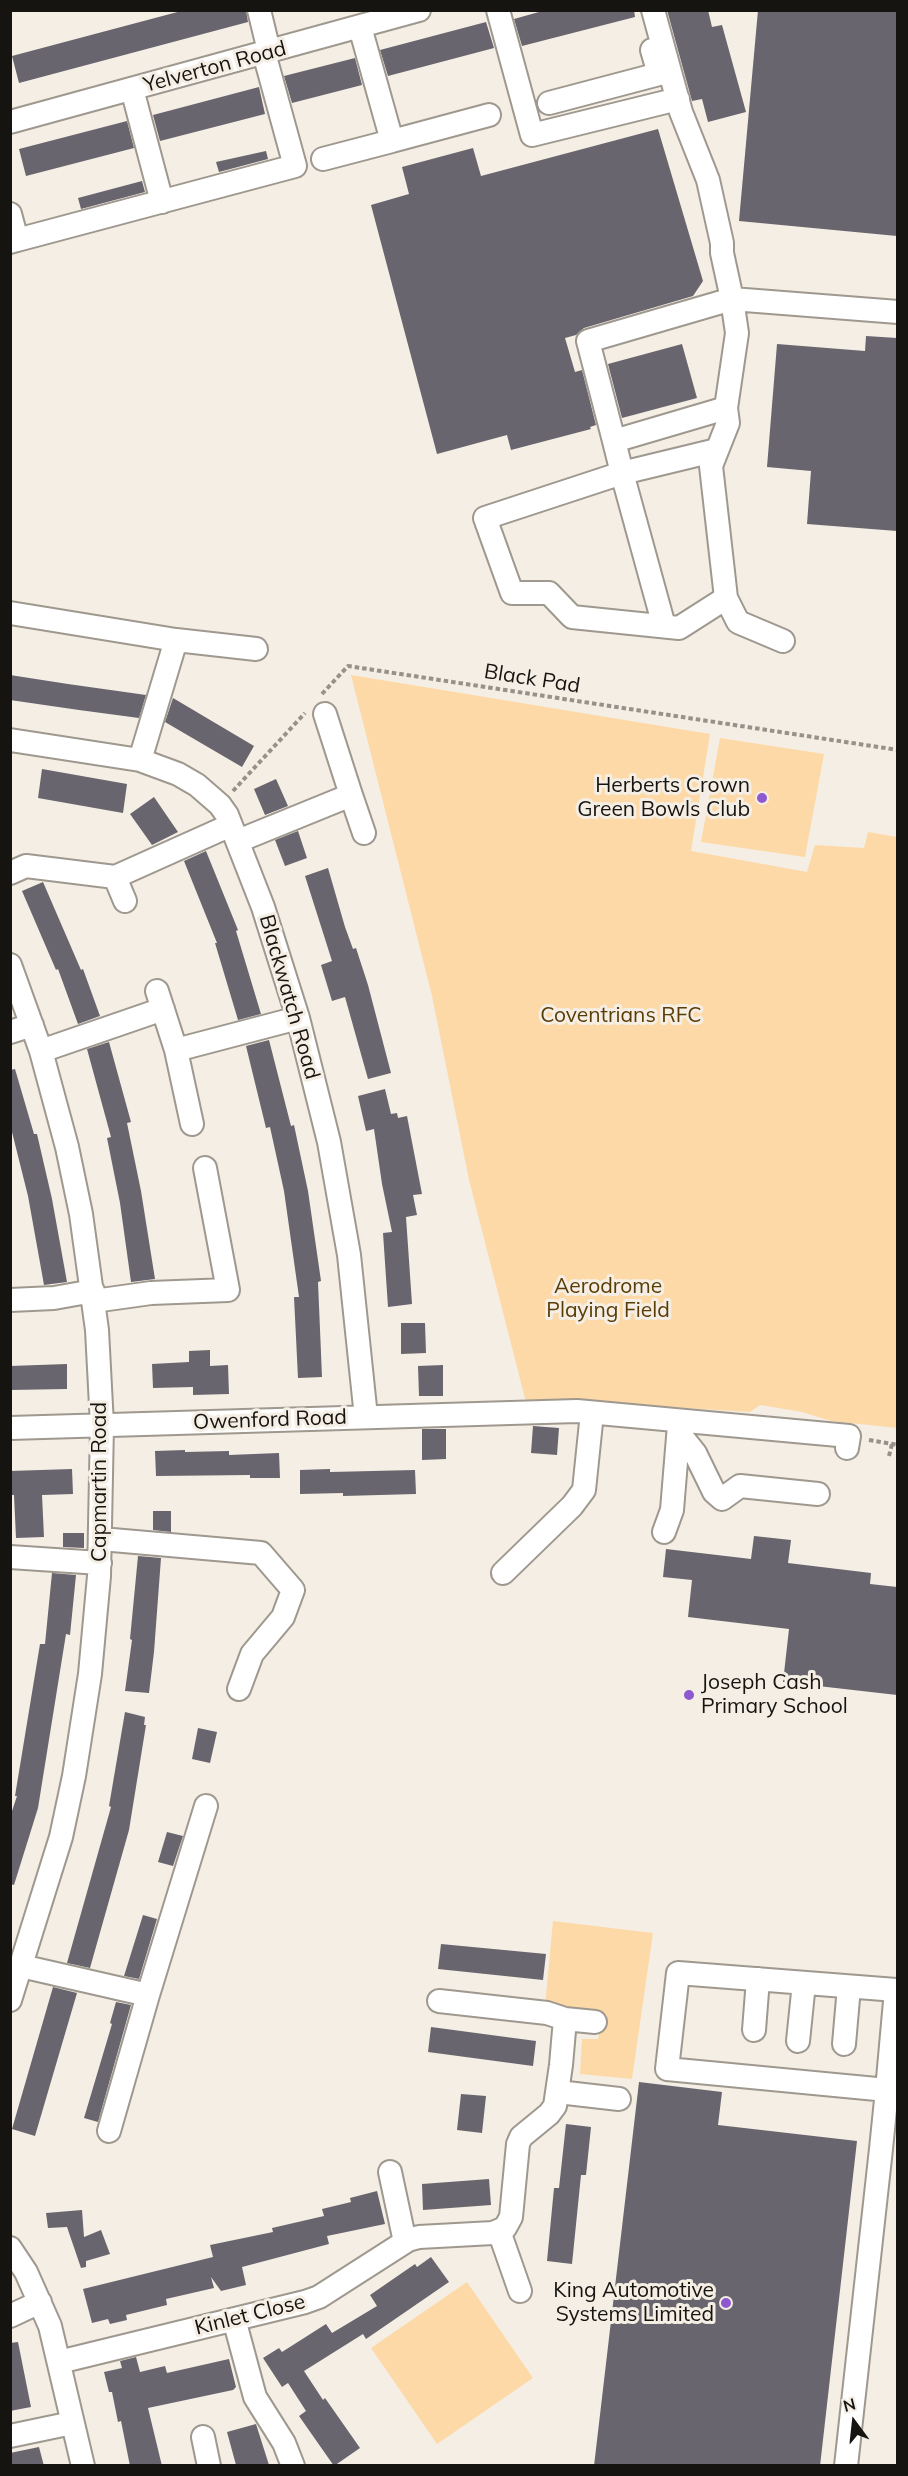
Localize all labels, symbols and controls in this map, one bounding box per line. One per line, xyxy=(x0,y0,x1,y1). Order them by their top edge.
street label: Yelverton Road xyxy=(141,36,289,98)
street label: Black Pad xyxy=(482,659,582,699)
place label: Herberts Crown Green Bowls Club xyxy=(577,773,750,823)
marker: Herberts Crown Green Bowls Club xyxy=(755,791,769,805)
street label: Blackwatch Road xyxy=(253,912,325,1082)
park label: Coventrians RFC xyxy=(540,1003,702,1029)
park label: Aerodrome Playing Field xyxy=(546,1274,670,1324)
street label: Capmartin Road xyxy=(87,1402,113,1562)
street label: Owenford Road xyxy=(193,1405,347,1435)
place label: Joseph Cash Primary School xyxy=(701,1670,848,1720)
marker: Joseph Cash Primary School xyxy=(682,1688,696,1702)
place label: King Automotive Systems Limited xyxy=(553,2278,714,2328)
street label: Kinlet Close xyxy=(192,2289,308,2341)
marker: King Automotive Systems Limited xyxy=(719,2296,733,2310)
north arrow xyxy=(824,2392,884,2452)
text: N xyxy=(841,2393,858,2416)

